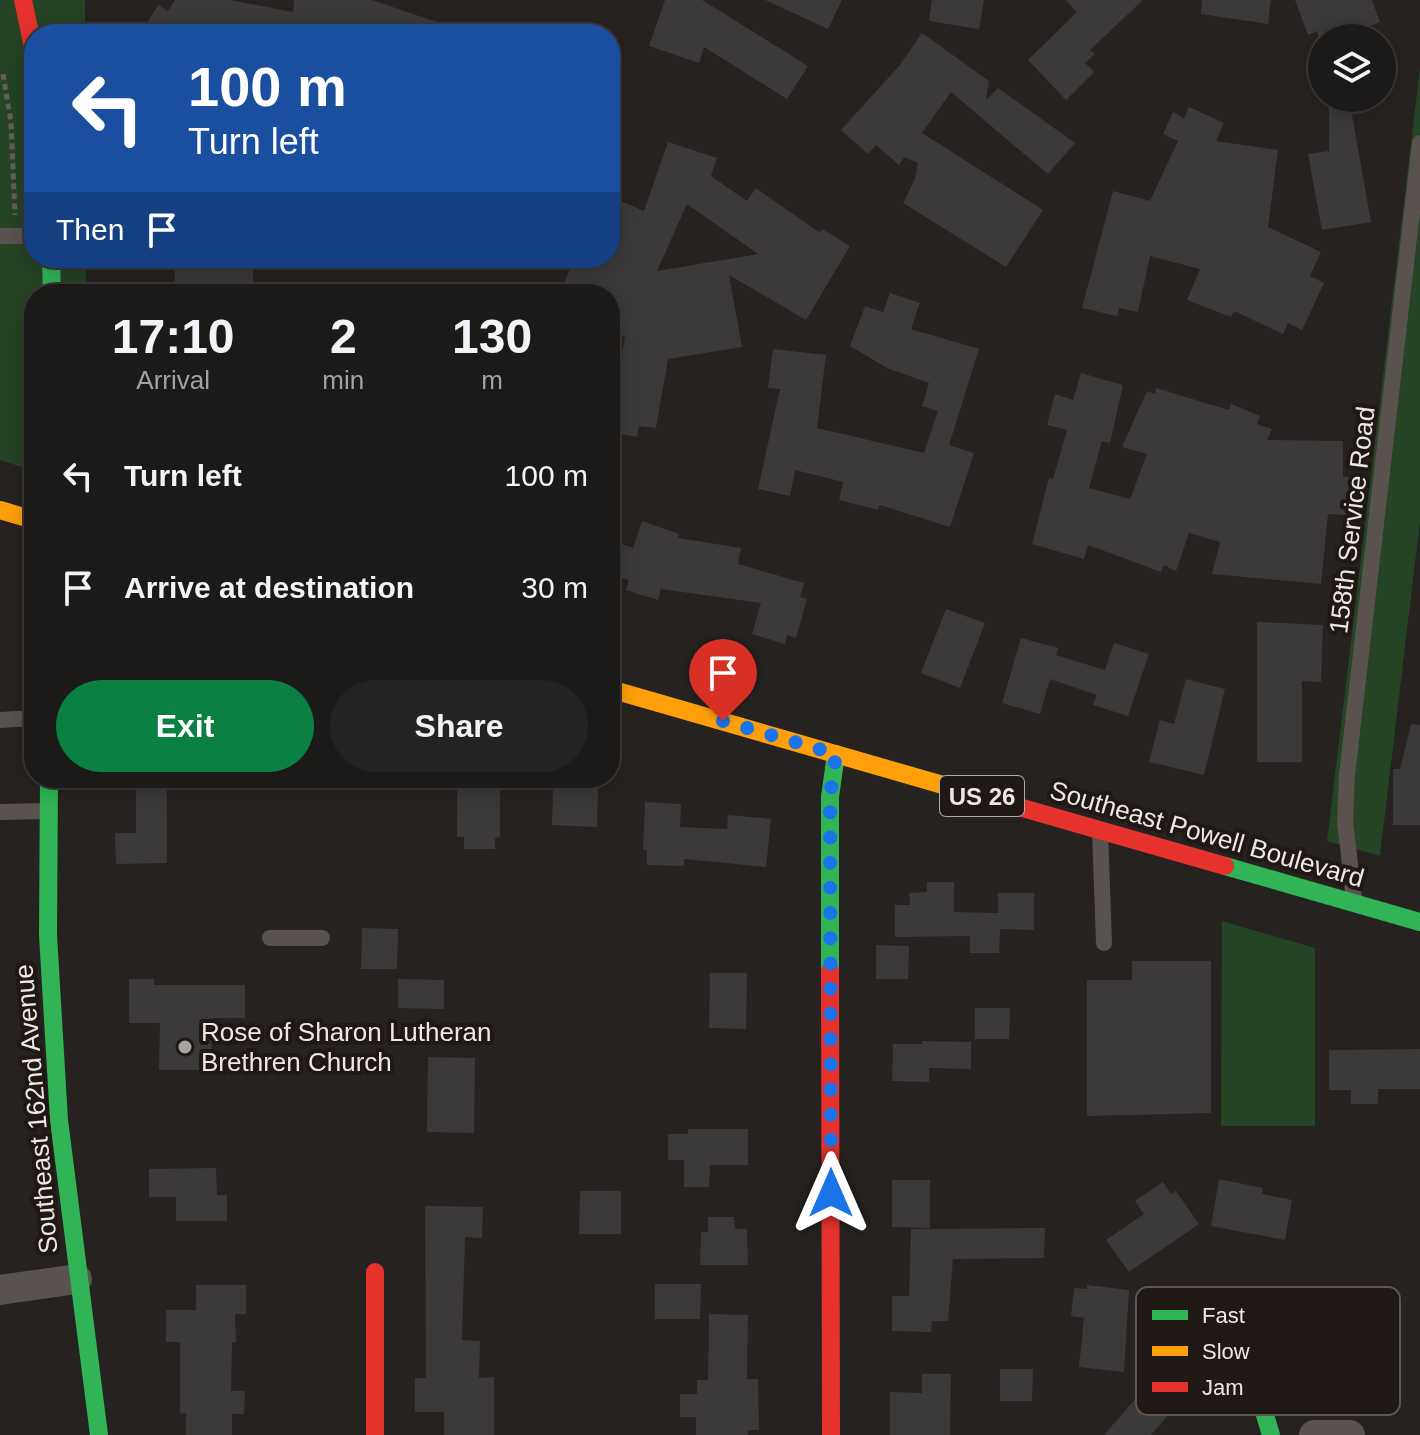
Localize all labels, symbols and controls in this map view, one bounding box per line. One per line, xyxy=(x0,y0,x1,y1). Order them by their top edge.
map controls xyxy=(1308,24,1396,112)
button: layers xyxy=(1308,24,1396,112)
text: 100 m xyxy=(188,55,347,118)
icon: left xyxy=(56,56,160,160)
text: Turn left xyxy=(188,121,319,162)
icon: arrive xyxy=(140,208,184,252)
text: Then xyxy=(56,213,124,246)
text: 17:10 xyxy=(112,310,235,363)
text: 2 xyxy=(330,310,357,363)
text: 130 xyxy=(452,310,532,363)
text: Arrival xyxy=(136,365,210,395)
text: min xyxy=(322,365,364,395)
text: m xyxy=(481,365,503,395)
street label: 158th Service Road xyxy=(1323,405,1381,635)
icon: left xyxy=(56,454,100,498)
text: Turn left xyxy=(124,459,242,492)
text: 100 m xyxy=(505,459,588,492)
icon: arrive xyxy=(56,566,100,610)
text: Arrive at destination xyxy=(124,571,414,604)
text: 30 m xyxy=(521,571,588,604)
pin xyxy=(689,639,757,721)
icon: arrive xyxy=(701,651,745,695)
button: Exit xyxy=(56,680,314,772)
button: Share xyxy=(330,680,588,772)
street label: Southeast Powell Boulevard xyxy=(1047,775,1367,893)
road number: US 26 xyxy=(940,776,1024,816)
street label: Southeast 162nd Avenue xyxy=(8,963,64,1255)
place label: Rose of Sharon Lutheran Brethren Church xyxy=(201,1017,492,1077)
marker: Rose of Sharon Lutheran Brethren Church xyxy=(176,1038,194,1056)
position arrow xyxy=(789,1151,873,1235)
legend xyxy=(1136,1287,1400,1415)
text: Fast xyxy=(1202,1303,1245,1328)
text: Slow xyxy=(1202,1339,1250,1364)
text: Jam xyxy=(1202,1375,1244,1400)

